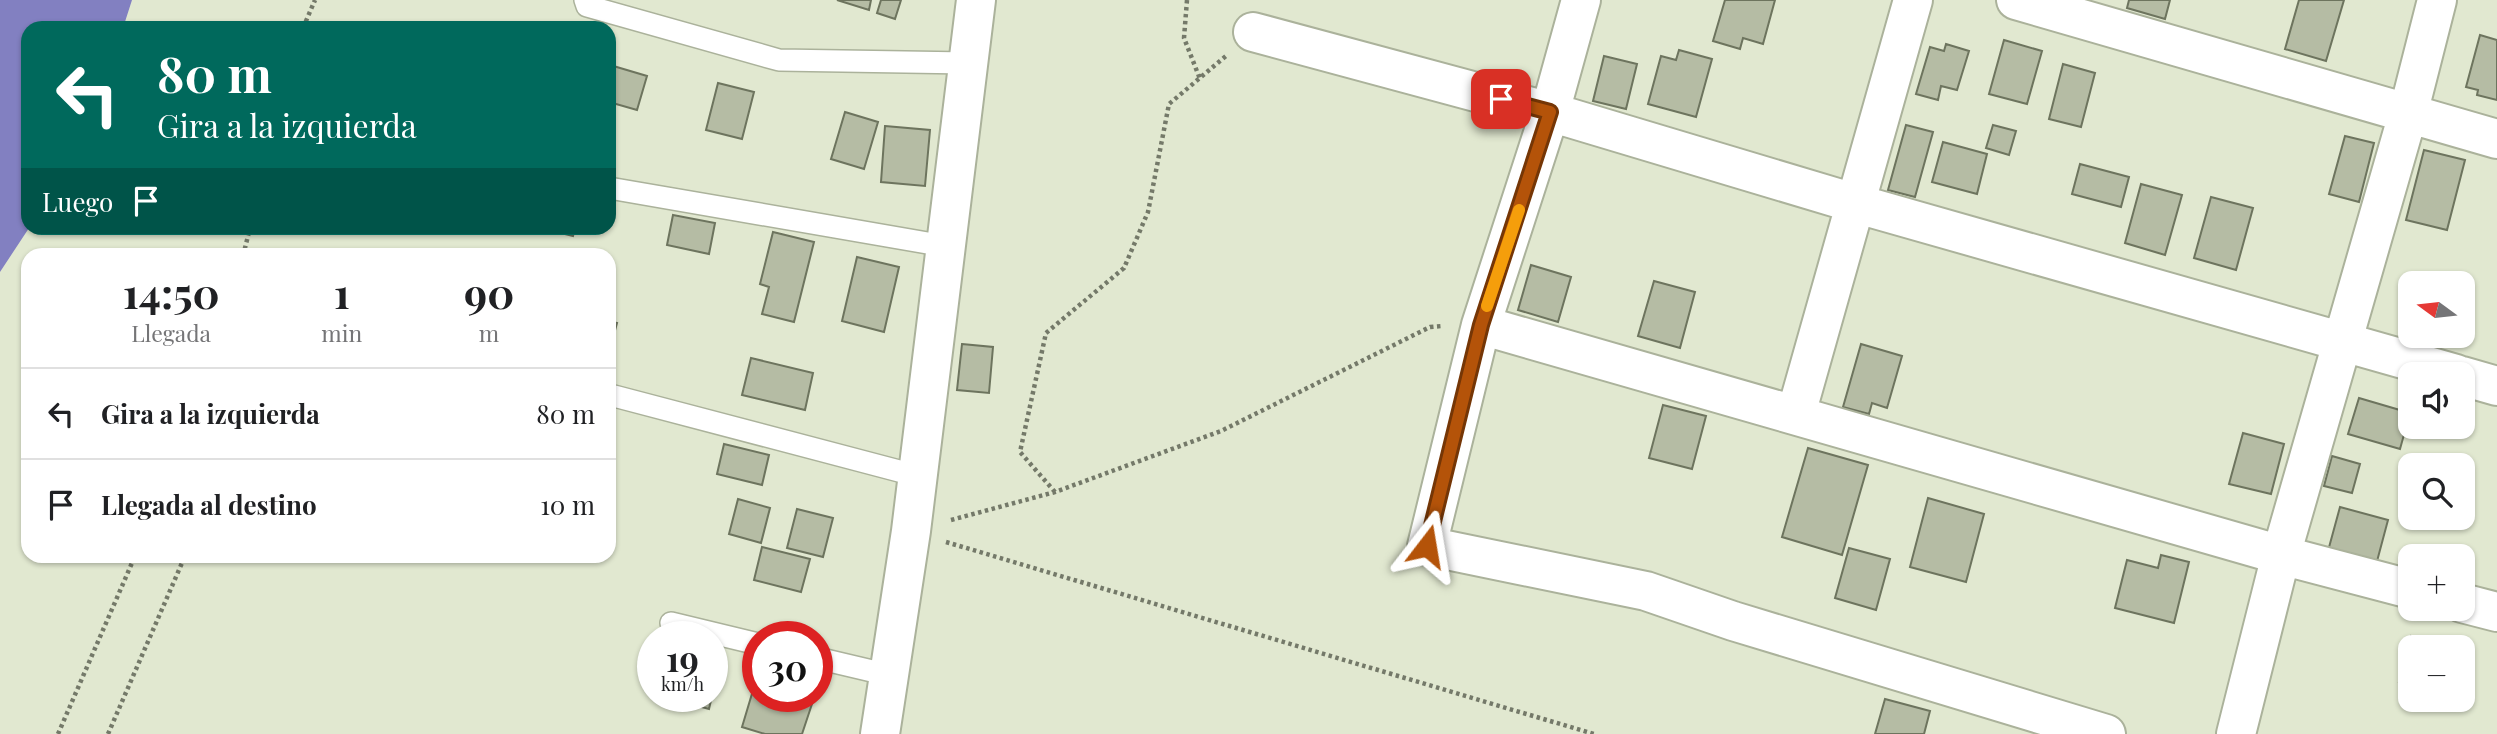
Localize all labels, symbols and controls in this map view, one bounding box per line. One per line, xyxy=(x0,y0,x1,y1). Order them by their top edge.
text: 80 m xyxy=(157,40,272,105)
icon: left xyxy=(42,49,133,140)
pin xyxy=(1471,69,1531,129)
icon: arrive xyxy=(1482,80,1520,118)
text: Gira a la izquierda xyxy=(157,103,417,146)
icon: arrive xyxy=(127,182,165,220)
text: Luego xyxy=(42,184,113,219)
text: 14:50 xyxy=(123,264,220,320)
text: 1 xyxy=(334,264,350,320)
text: 90 xyxy=(464,264,514,320)
north arrow xyxy=(2398,271,2474,348)
map controls xyxy=(2398,271,2475,712)
text: Llegada xyxy=(131,317,211,348)
text: min xyxy=(321,317,362,348)
text: m xyxy=(479,317,499,348)
button: sound xyxy=(2398,362,2475,439)
icon: left xyxy=(42,395,80,433)
text: Gira a la izquierda xyxy=(101,396,320,431)
text: 80 m xyxy=(536,396,595,431)
button: search xyxy=(2398,453,2475,530)
icon: arrive xyxy=(42,486,80,524)
text: Llegada al destino xyxy=(101,487,317,522)
text: 10 m xyxy=(540,487,595,522)
position arrow xyxy=(1390,509,1464,583)
button: + xyxy=(2398,544,2475,621)
speed limit sign: 30 xyxy=(742,621,833,712)
text: 19 xyxy=(666,634,699,681)
button: − xyxy=(2398,635,2475,712)
text: km/h xyxy=(661,672,704,696)

